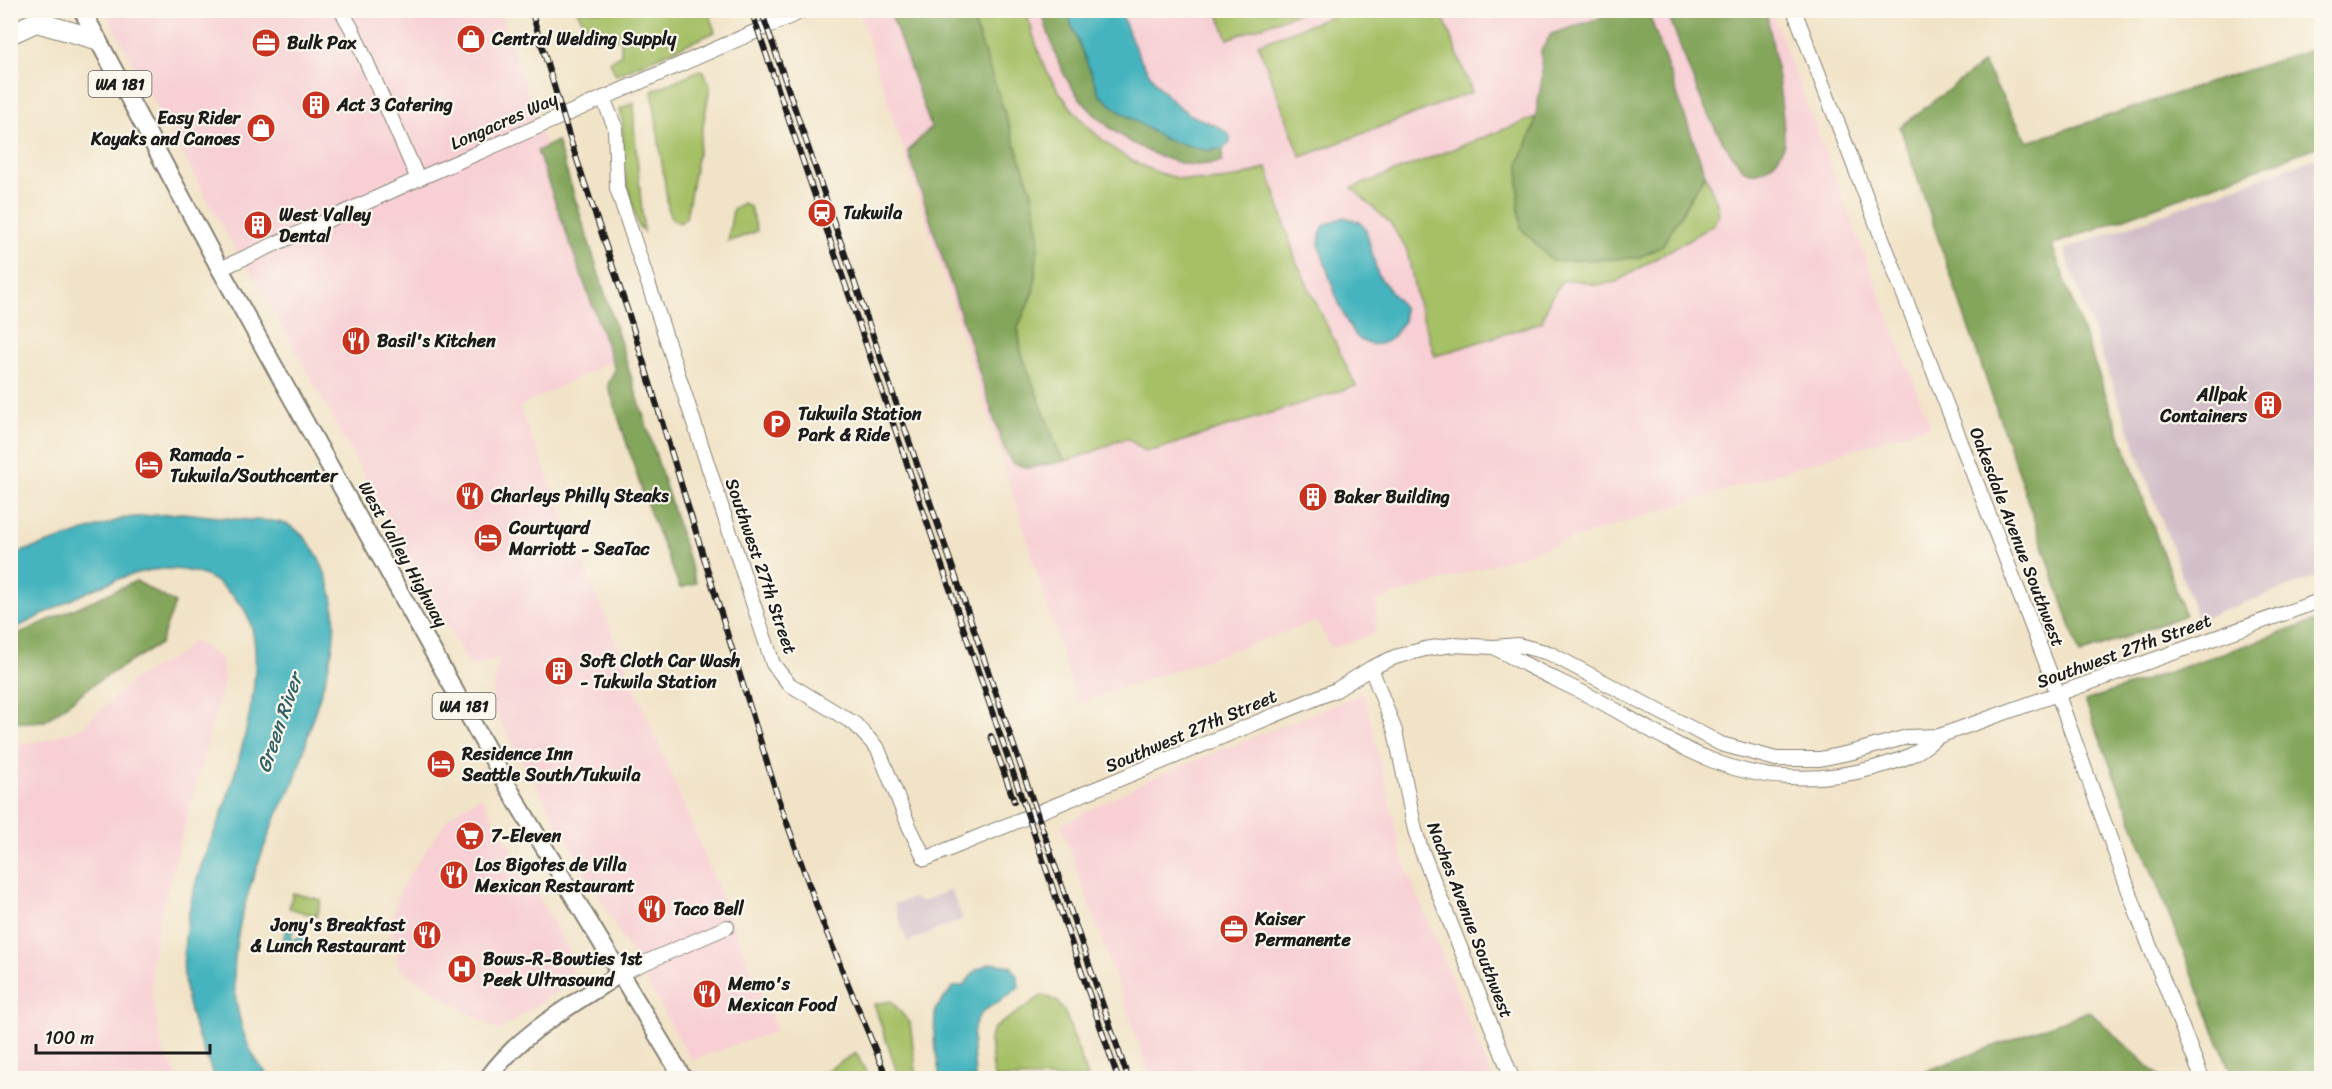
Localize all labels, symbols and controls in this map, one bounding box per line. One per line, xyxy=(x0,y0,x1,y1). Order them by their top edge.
shop icon: Central Welding Supply xyxy=(455,23,487,55)
place label: Central Welding Supply xyxy=(491,23,677,55)
office icon: Bulk Pax xyxy=(250,27,282,59)
place label: Bulk Pax xyxy=(287,27,357,59)
road number: WA 181 xyxy=(88,71,152,97)
street label: Longacres Way xyxy=(445,83,564,159)
building icon: Act 3 Catering xyxy=(300,89,332,121)
place label: Act 3 Catering xyxy=(336,89,453,121)
place label: Easy Rider Kayaks and Canoes xyxy=(90,102,242,155)
shop icon: Easy Rider Kayaks and Canoes xyxy=(245,112,277,144)
station icon: Tukwila xyxy=(806,197,838,229)
place label: Tukwila xyxy=(843,197,903,229)
place label: West Valley Dental xyxy=(279,199,372,252)
building icon: West Valley Dental xyxy=(242,209,274,241)
restaurant icon: Basil's Kitchen xyxy=(340,325,372,357)
place label: Basil's Kitchen xyxy=(377,325,496,357)
place label: Allpak Containers xyxy=(2159,379,2248,432)
building icon: Allpak Containers xyxy=(2252,389,2284,421)
place label: Tukwila Station Park & Ride xyxy=(798,398,922,451)
parking icon: Tukwila Station Park & Ride xyxy=(761,408,793,440)
street label: Oakesdale Avenue Southwest xyxy=(1960,422,2074,652)
place label: Ramada - Tukwila/Southcenter xyxy=(169,439,339,492)
hotel icon: Ramada - Tukwila/Southcenter xyxy=(133,449,165,481)
street label: Southwest 27th Street xyxy=(716,474,806,658)
street label: West Valley Highway xyxy=(349,475,457,634)
restaurant icon: Charleys Philly Steaks xyxy=(454,480,486,512)
place label: Charleys Philly Steaks xyxy=(490,480,669,512)
building icon: Baker Building xyxy=(1297,481,1329,513)
place label: Baker Building xyxy=(1334,481,1450,513)
place label: Courtyard Marriott - SeaTac xyxy=(508,512,651,565)
hotel icon: Courtyard Marriott - SeaTac xyxy=(472,522,504,554)
street label: Southwest 27th Street xyxy=(2032,604,2216,698)
place label: Soft Cloth Car Wash - Tukwila Station xyxy=(579,645,741,698)
building icon: Soft Cloth Car Wash - Tukwila Station xyxy=(543,655,575,687)
water label: Green River xyxy=(246,665,314,777)
street label: Southwest 27th Street xyxy=(1100,680,1282,782)
road number: WA 181 xyxy=(432,693,496,719)
place label: Residence Inn Seattle South/Tukwila xyxy=(461,738,641,791)
hotel icon: Residence Inn Seattle South/Tukwila xyxy=(425,748,457,780)
street label: Naches Avenue Southwest xyxy=(1418,817,1522,1023)
supermarket icon: 7-Eleven xyxy=(454,820,486,852)
place label: 7-Eleven xyxy=(491,820,562,852)
place label: Los Bigotes de Villa Mexican Restaurant xyxy=(474,849,635,902)
restaurant icon: Los Bigotes de Villa Mexican Restaurant xyxy=(438,859,470,891)
restaurant icon: Taco Bell xyxy=(636,893,668,925)
place label: Taco Bell xyxy=(673,893,745,925)
place label: Kaiser Permanente xyxy=(1254,903,1351,956)
place label: Jony's Breakfast & Lunch Restaurant xyxy=(250,909,406,962)
office icon: Kaiser Permanente xyxy=(1218,913,1250,945)
restaurant icon: Jony's Breakfast & Lunch Restaurant xyxy=(411,919,443,951)
place label: Bows-R-Bowties 1st Peek Ultrasound xyxy=(483,943,643,996)
hospital icon: Bows-R-Bowties 1st Peek Ultrasound xyxy=(446,953,478,985)
place label: Memo's Mexican Food xyxy=(727,968,838,1021)
restaurant icon: Memo's Mexican Food xyxy=(691,978,723,1010)
scale bar xyxy=(36,1017,210,1055)
text: 100 m xyxy=(45,1022,94,1054)

